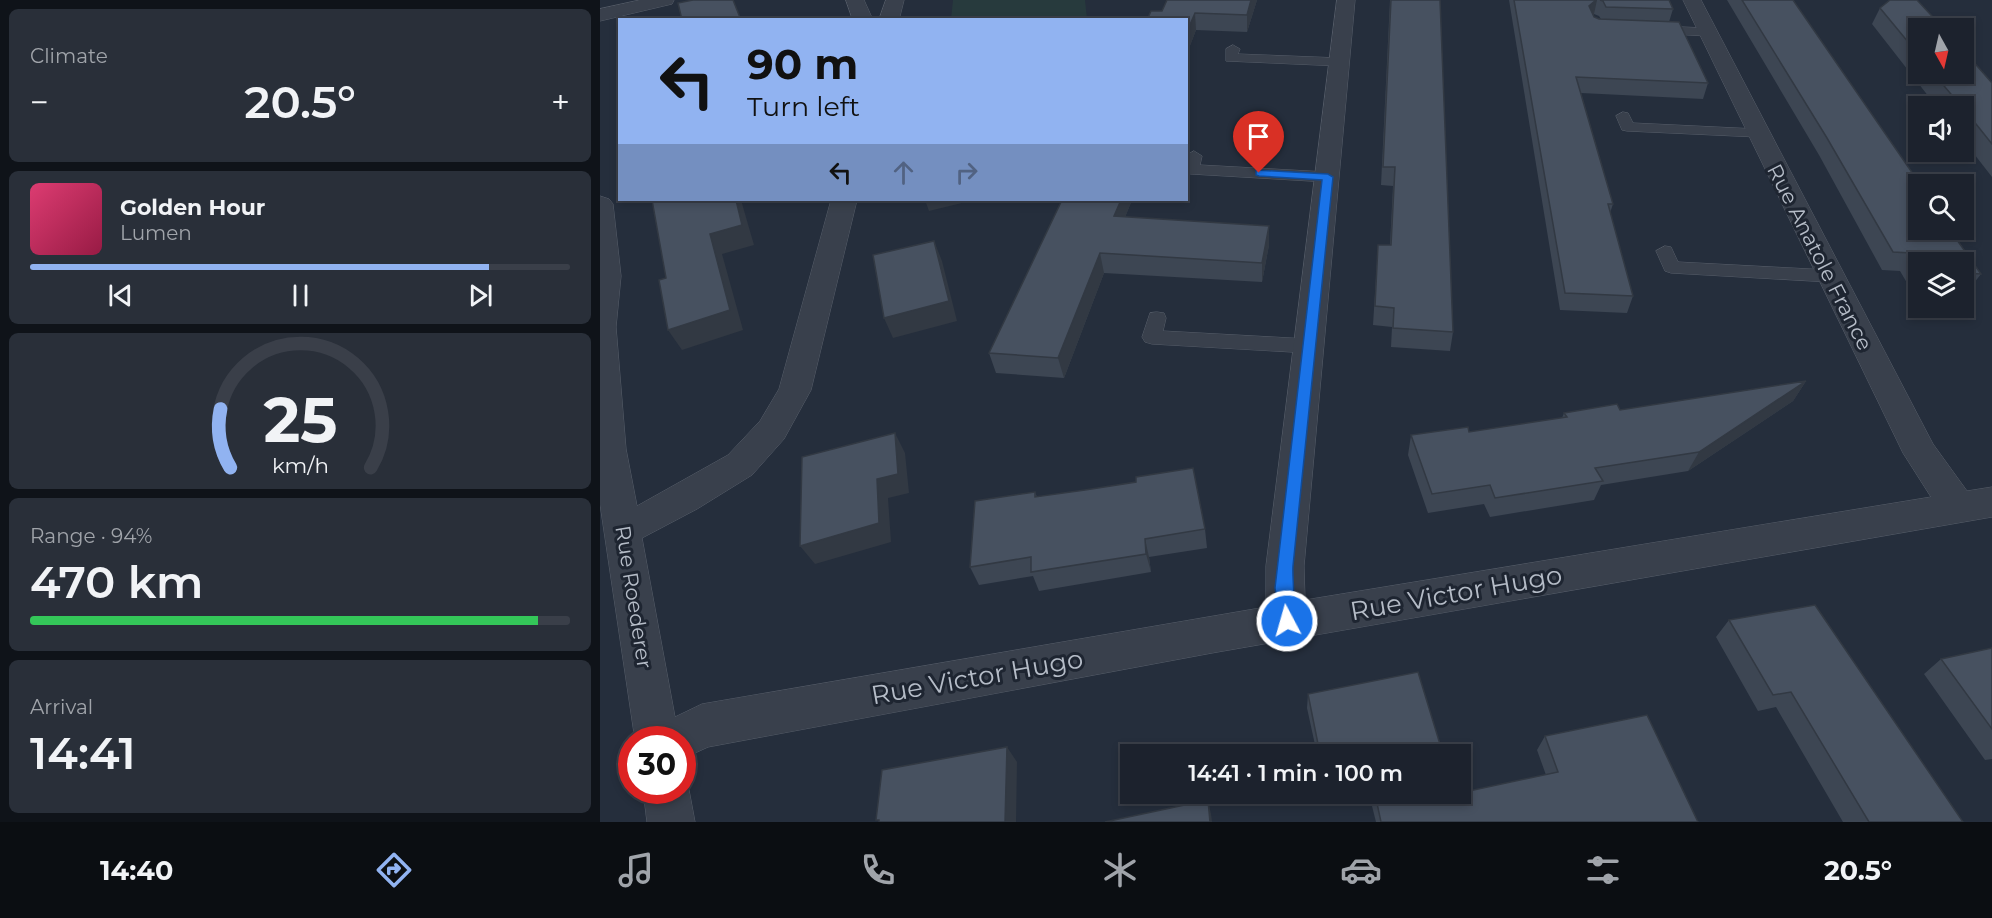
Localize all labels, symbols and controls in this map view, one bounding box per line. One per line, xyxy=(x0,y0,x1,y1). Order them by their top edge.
north arrow xyxy=(1908,18,1974,84)
map controls xyxy=(1908,18,1974,318)
text: 90 m xyxy=(747,38,858,90)
icon: left xyxy=(648,42,726,120)
text: Climate xyxy=(30,44,108,68)
text: 20.5° xyxy=(244,74,356,129)
text: − xyxy=(30,82,49,122)
text: + xyxy=(551,82,570,122)
text: Turn left xyxy=(747,90,860,123)
button: sound xyxy=(1908,96,1974,162)
pin xyxy=(1233,111,1284,173)
icon: arrive xyxy=(1242,120,1275,153)
icon: left xyxy=(824,156,857,189)
icon: ahead xyxy=(887,156,920,189)
icon: right xyxy=(950,156,983,189)
street label: Rue Anatole France xyxy=(1762,160,1878,354)
button: search xyxy=(1908,174,1974,240)
text: Golden Hour xyxy=(120,194,265,221)
text: Lumen xyxy=(120,221,192,245)
button: layers xyxy=(1908,252,1974,318)
icon: previous xyxy=(104,279,137,312)
icon: pause xyxy=(284,279,317,312)
icon: next xyxy=(464,279,497,312)
text: 25 xyxy=(263,382,337,458)
text: km/h xyxy=(271,452,329,478)
text: Range · 94% xyxy=(30,524,152,548)
street label: Rue Roederer xyxy=(610,524,658,670)
text: 470 km xyxy=(30,554,203,609)
street label: Rue Victor Hugo xyxy=(1348,559,1564,627)
position arrow xyxy=(1255,589,1319,653)
street label: Rue Victor Hugo xyxy=(869,643,1085,711)
text: Arrival xyxy=(30,695,93,719)
text: 14:41 xyxy=(30,725,136,780)
speed limit sign: 30 xyxy=(618,726,696,804)
text: 14:41 · 1 min · 100 m xyxy=(1188,760,1403,787)
icon: directions xyxy=(373,849,415,891)
icon: music xyxy=(615,849,657,891)
icon: phone xyxy=(857,849,899,891)
icon: climate xyxy=(1099,849,1141,891)
icon: car xyxy=(1340,849,1382,891)
icon: filters xyxy=(1582,849,1624,891)
text: 14:40 xyxy=(100,854,173,887)
text: 20.5° xyxy=(1824,854,1892,887)

